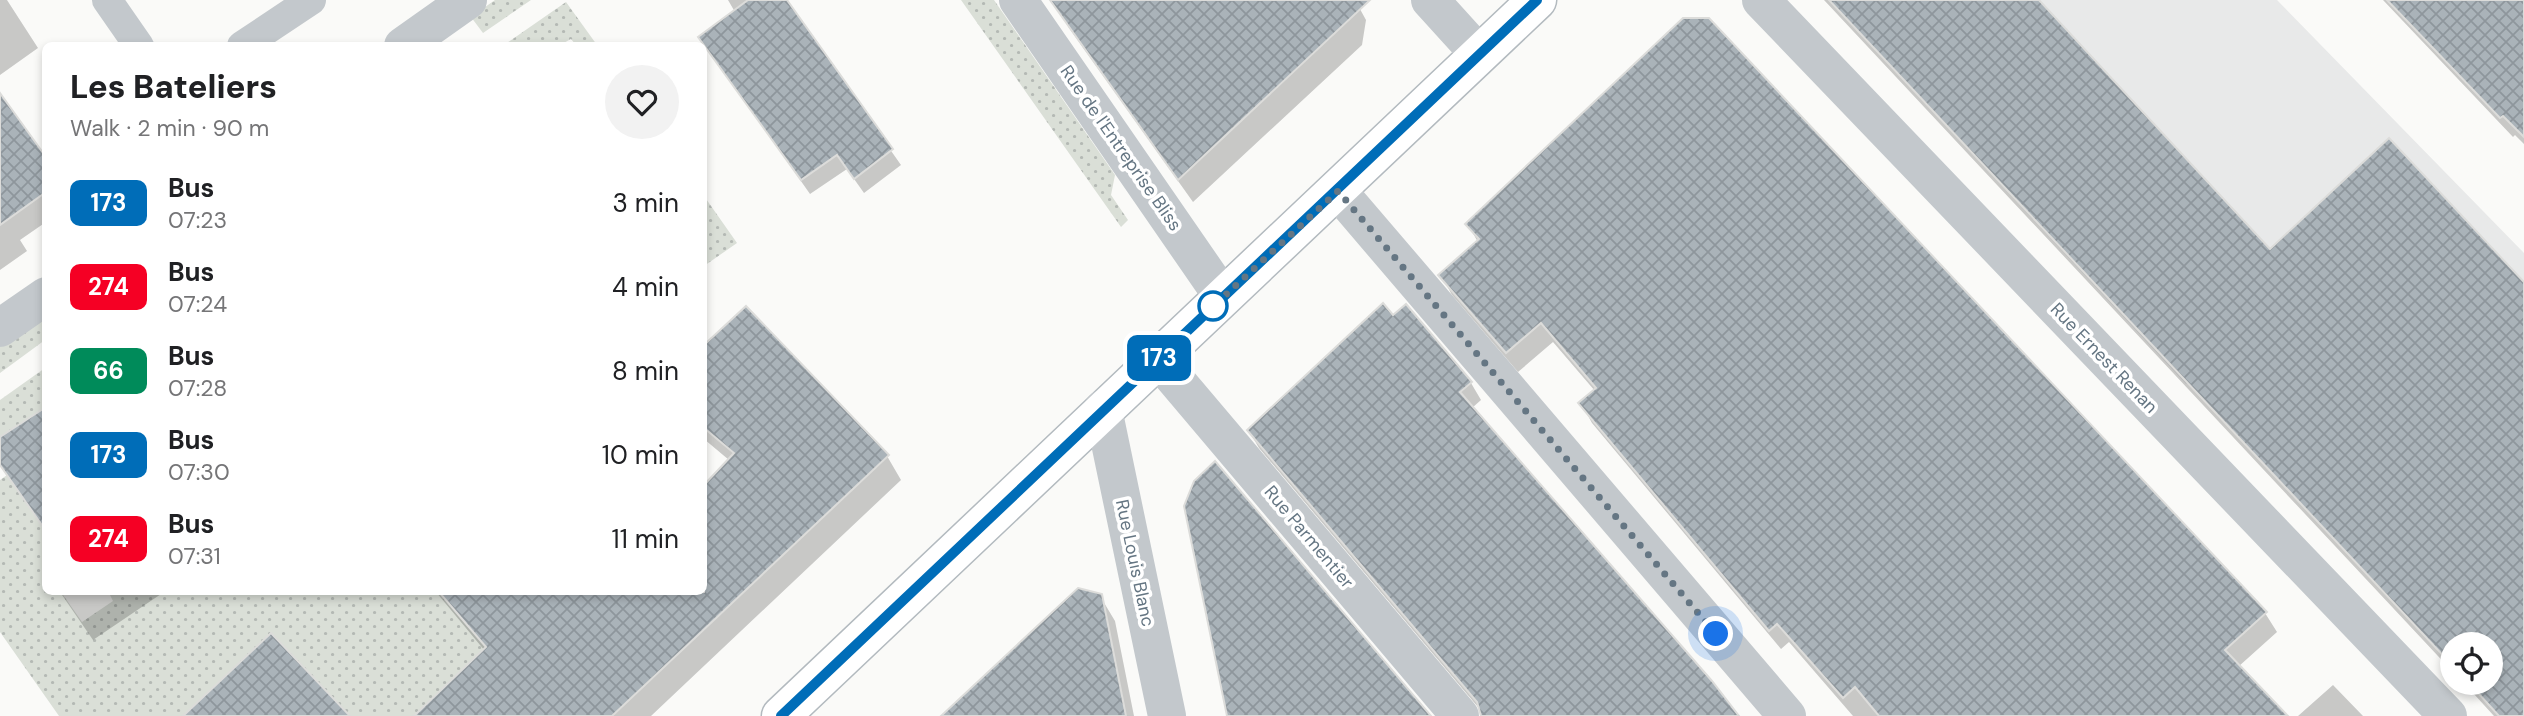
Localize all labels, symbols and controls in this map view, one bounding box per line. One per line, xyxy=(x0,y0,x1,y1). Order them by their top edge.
street label: Rue de l'Entreprise Bliss xyxy=(1055,60,1187,236)
text: Les Bateliers xyxy=(70,65,277,108)
button: heart xyxy=(605,65,679,139)
text: Walk · 2 min · 90 m xyxy=(70,113,269,143)
text: Bus xyxy=(168,171,214,205)
text: 3 min xyxy=(612,186,679,220)
text: 173 xyxy=(91,187,126,218)
text: 07:23 xyxy=(168,205,227,235)
text: Bus xyxy=(168,255,214,289)
text: 4 min xyxy=(612,270,679,304)
text: 274 xyxy=(88,271,129,302)
text: 07:24 xyxy=(168,289,227,319)
unlabelled marker xyxy=(1198,291,1228,321)
street label: Rue Ernest Renan xyxy=(2045,298,2163,418)
line badge: 173 xyxy=(1119,335,1199,381)
text: Bus xyxy=(168,339,214,373)
text: 173 xyxy=(1141,342,1177,373)
text: 8 min xyxy=(612,354,679,388)
text: 66 xyxy=(93,355,124,386)
text: 07:28 xyxy=(168,373,227,403)
text: Bus xyxy=(168,423,214,457)
text: 10 min xyxy=(602,438,679,472)
text: 173 xyxy=(91,439,126,470)
text: 07:30 xyxy=(168,457,230,487)
street label: Rue Parmentier xyxy=(1259,481,1359,594)
street label: Rue Louis Blanc xyxy=(1110,497,1160,629)
text: Bus xyxy=(168,507,214,541)
text: 11 min xyxy=(612,522,679,556)
text: 274 xyxy=(88,523,129,554)
text: 07:31 xyxy=(168,541,221,571)
your location xyxy=(1698,616,1733,651)
map controls xyxy=(2440,632,2503,695)
button: locate xyxy=(2440,632,2503,695)

